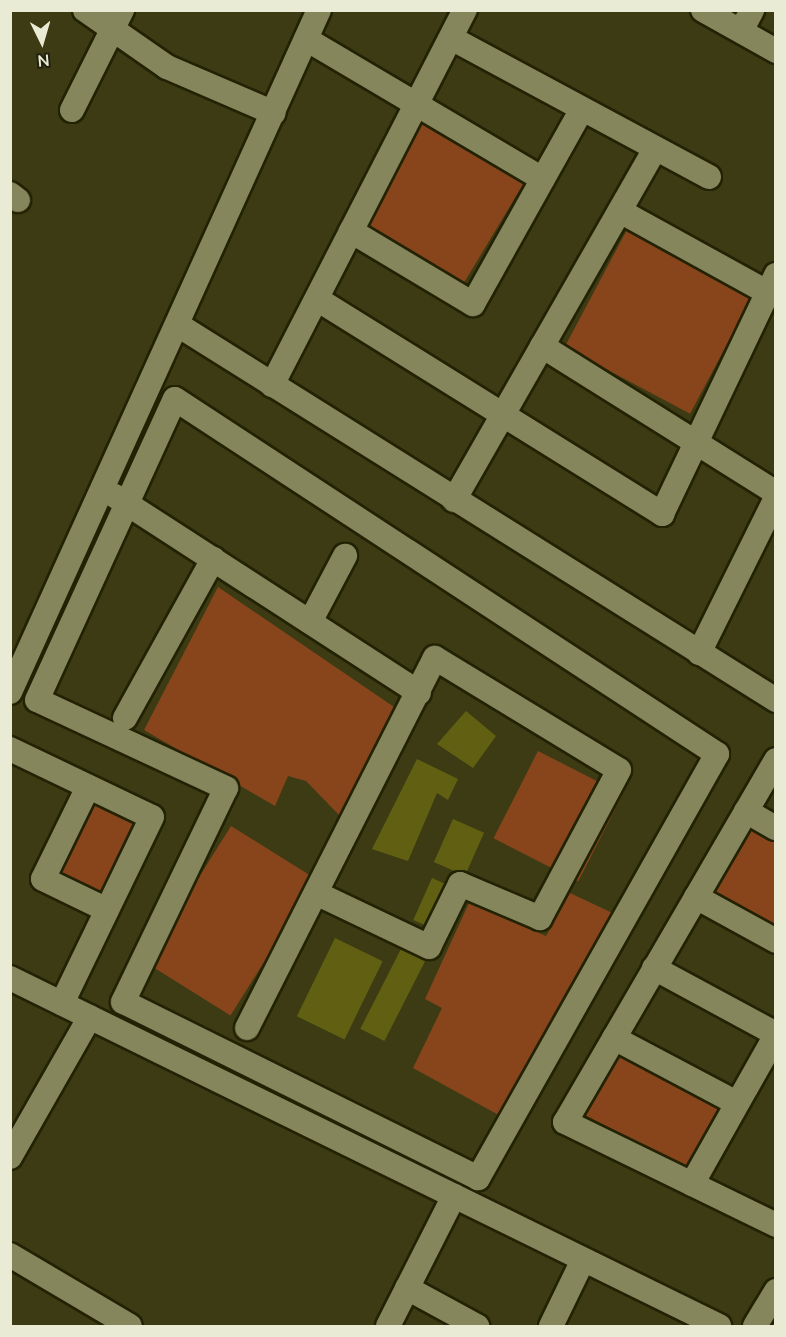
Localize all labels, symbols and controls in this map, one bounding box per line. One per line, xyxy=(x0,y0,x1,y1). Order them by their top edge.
north arrow xyxy=(12,12,72,72)
text: N xyxy=(37,48,50,71)

